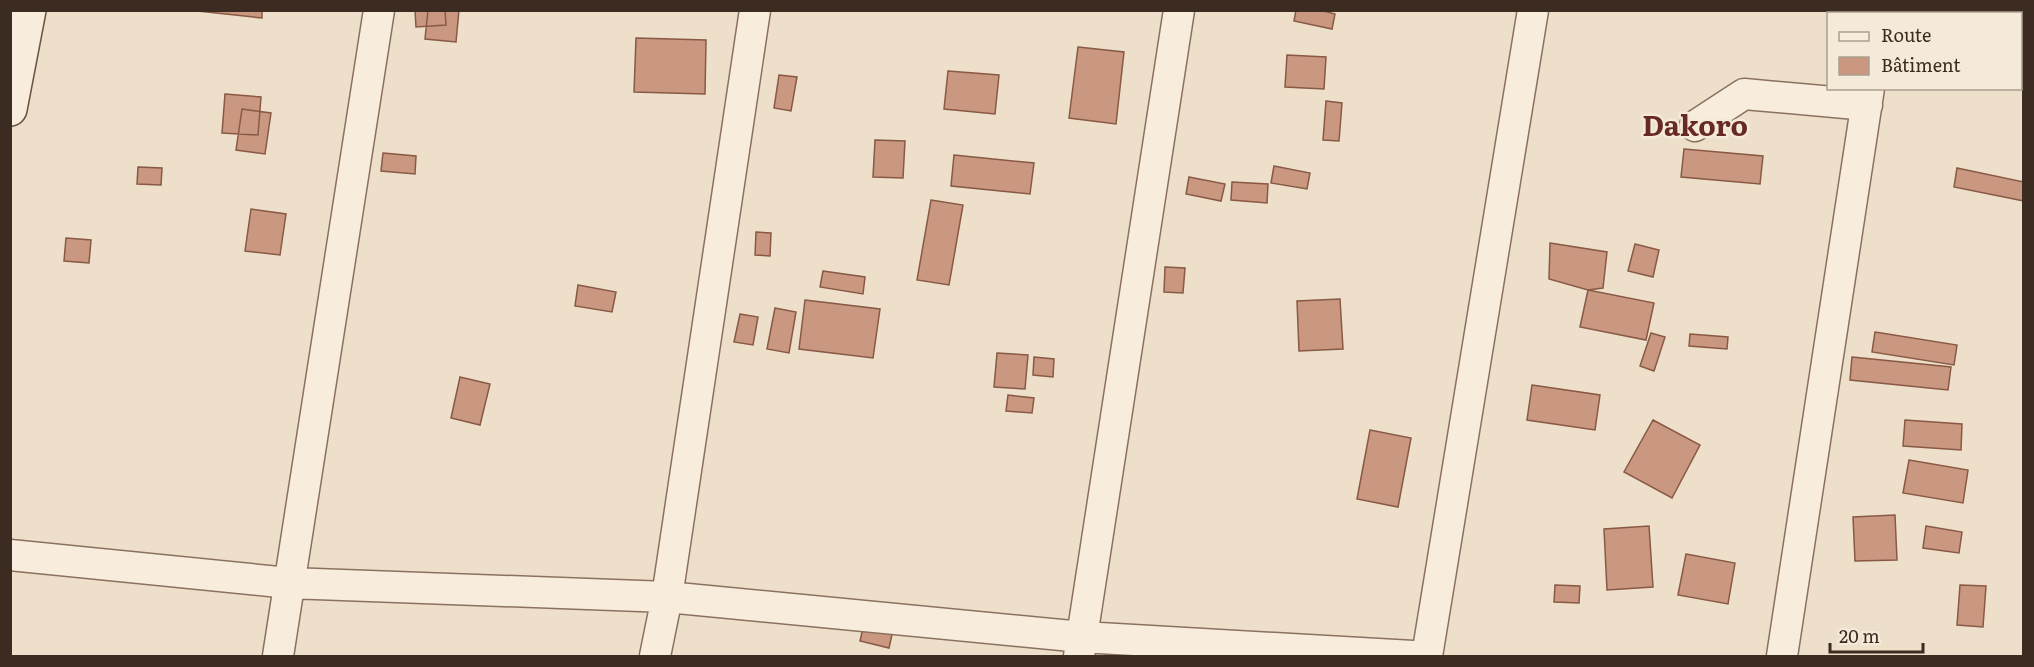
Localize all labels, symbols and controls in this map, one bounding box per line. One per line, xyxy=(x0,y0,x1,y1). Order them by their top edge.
legend xyxy=(1827,12,2022,90)
text: Route xyxy=(1881,21,1931,48)
text: Bâtiment xyxy=(1881,51,1961,78)
district label: Dakoro xyxy=(1642,103,1748,145)
scale bar xyxy=(1830,616,1923,654)
text: 20 m xyxy=(1839,622,1880,649)

